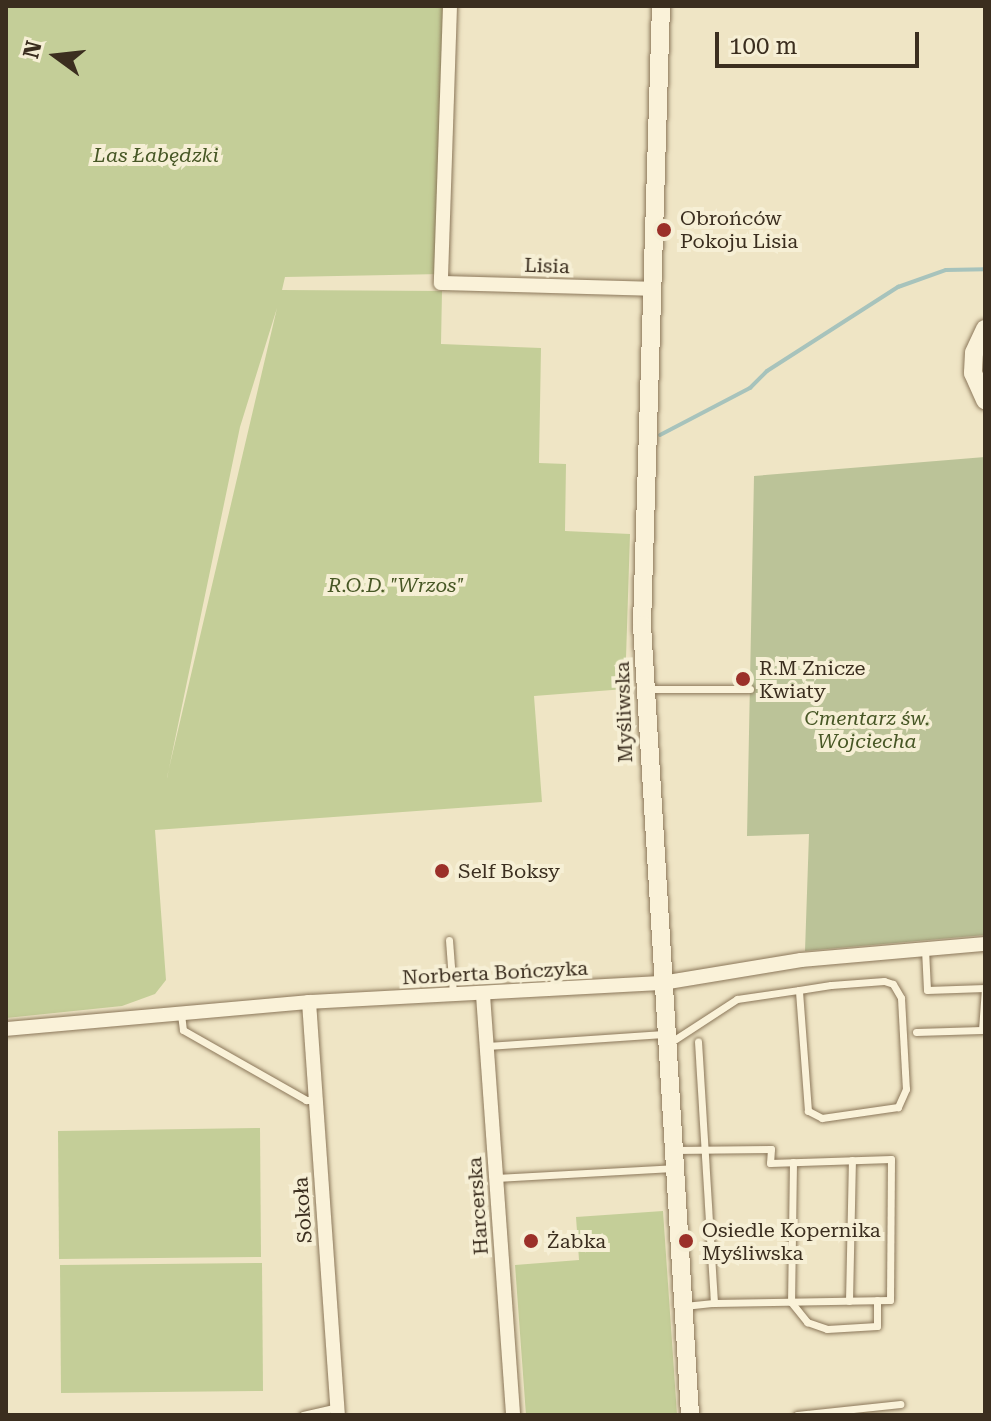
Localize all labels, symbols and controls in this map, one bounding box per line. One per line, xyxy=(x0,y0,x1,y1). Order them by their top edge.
north arrow xyxy=(16,16,96,96)
scale bar xyxy=(719,16,923,66)
text: 100 m xyxy=(729,32,797,60)
text: N xyxy=(18,38,47,61)
park label: Las Łabędzki xyxy=(93,143,219,167)
place label: Obrońców Pokoju Lisia xyxy=(680,206,798,253)
marker: Obrońców Pokoju Lisia xyxy=(655,221,673,239)
street label: Lisia xyxy=(524,253,570,279)
park label: R.O.D. "Wrzos" xyxy=(328,573,464,597)
place label: R.M Znicze Kwiaty xyxy=(759,656,865,703)
street label: Myśliwska xyxy=(610,661,638,763)
marker: R.M Znicze Kwiaty xyxy=(734,670,752,688)
park label: Cmentarz św. Wojciecha xyxy=(805,707,929,754)
place label: Self Boksy xyxy=(458,859,560,883)
marker: Self Boksy xyxy=(433,862,451,880)
street label: Norberta Bończyka xyxy=(401,956,589,990)
street label: Harcerska xyxy=(463,1156,493,1256)
street label: Sokoła xyxy=(289,1176,317,1244)
place label: Osiedle Kopernika Myśliwska xyxy=(702,1218,881,1265)
place label: Żabka xyxy=(547,1229,606,1253)
marker: Żabka xyxy=(522,1232,540,1250)
marker: Osiedle Kopernika Myśliwska xyxy=(677,1232,695,1250)

